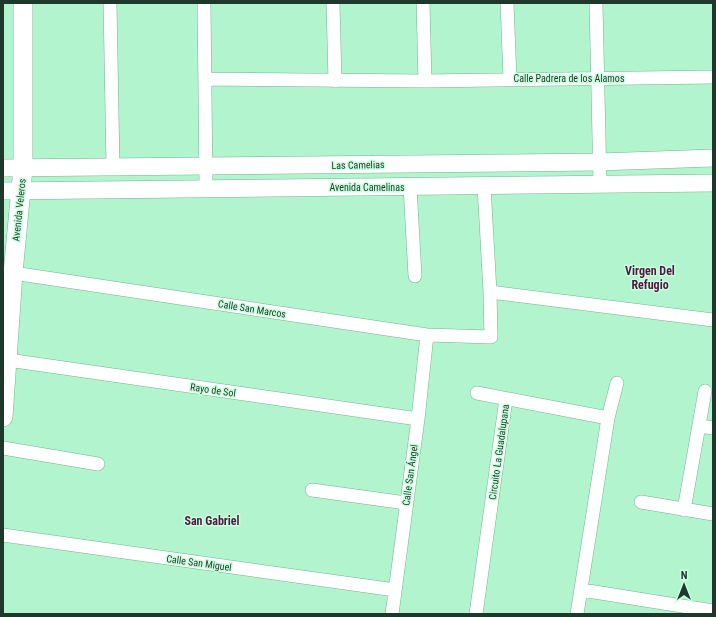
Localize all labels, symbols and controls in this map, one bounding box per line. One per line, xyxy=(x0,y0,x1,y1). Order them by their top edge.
street label: Calle Padrera de los Alamos xyxy=(514,73,625,84)
street label: Las Camelias xyxy=(331,159,385,171)
street label: Avenida Veleros xyxy=(10,178,28,242)
street label: Avenida Camelinas xyxy=(329,182,405,193)
district label: Virgen Del Refugio xyxy=(625,264,675,292)
street label: Calle San Marcos xyxy=(217,298,287,320)
street label: Rayo de Sol xyxy=(190,381,236,399)
street label: Circuito La Guadalupana xyxy=(487,403,511,501)
street label: Calle San Ángel xyxy=(399,444,420,506)
district label: San Gabriel xyxy=(184,514,240,528)
street label: Calle San Miguel xyxy=(166,553,232,573)
north arrow xyxy=(664,565,704,605)
text: N xyxy=(681,569,688,582)

